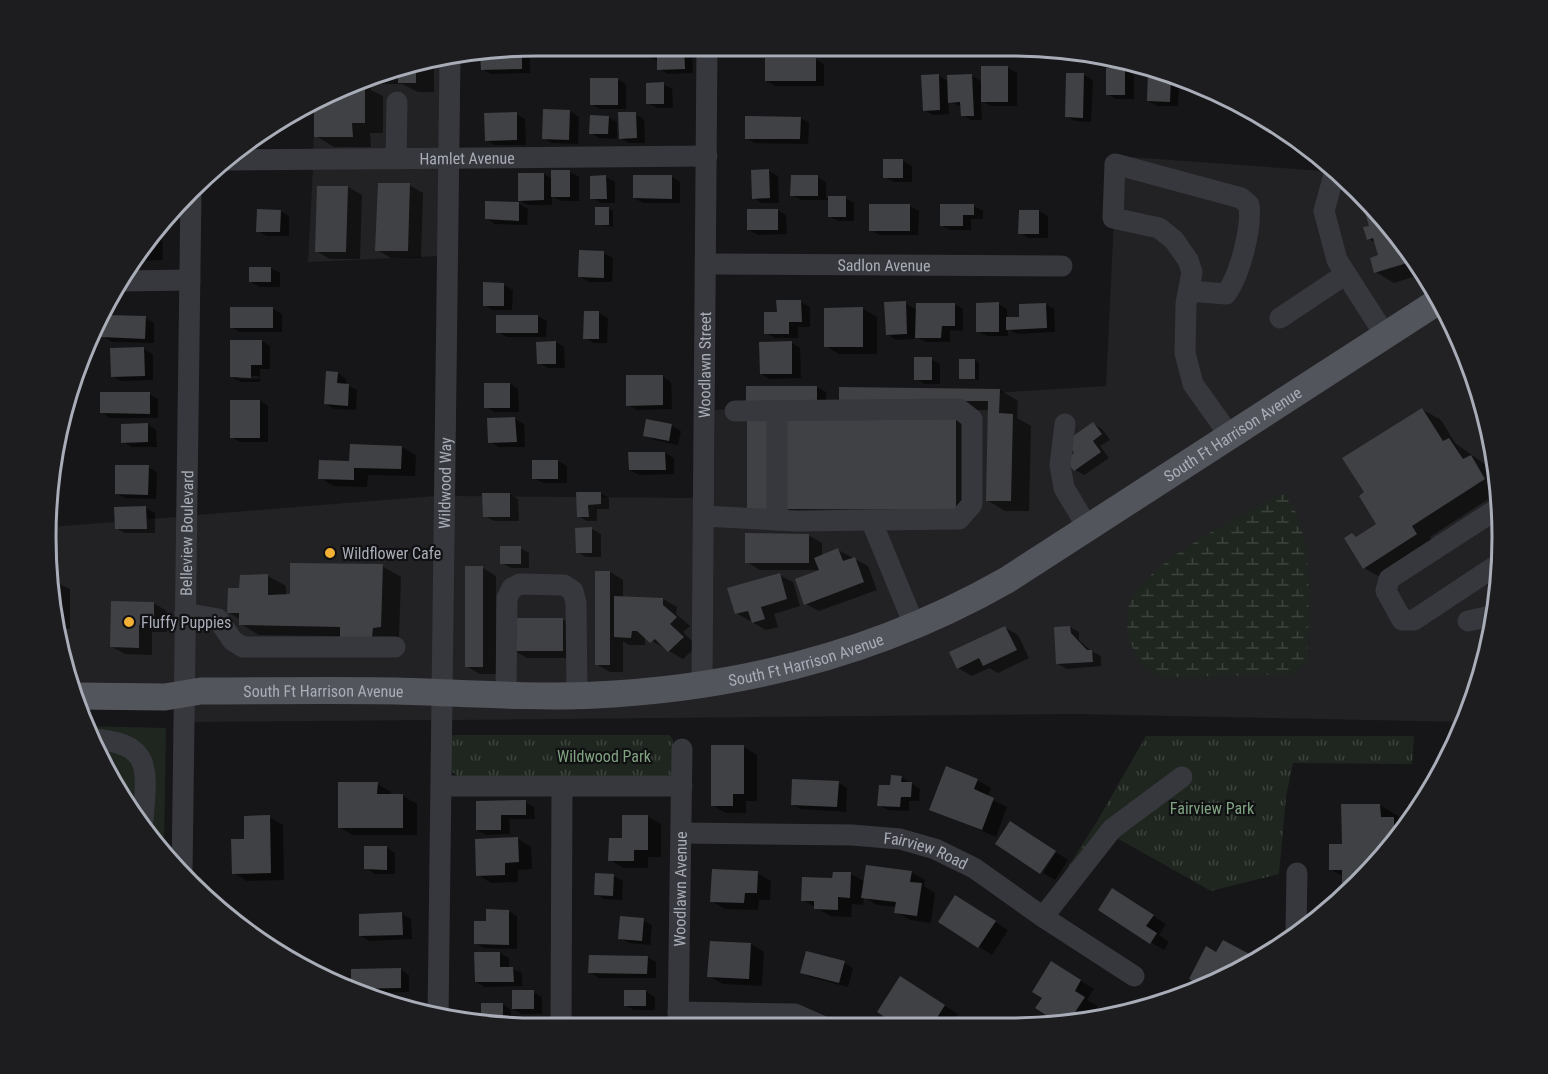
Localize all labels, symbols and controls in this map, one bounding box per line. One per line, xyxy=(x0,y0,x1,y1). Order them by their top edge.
street label: Hamlet Avenue xyxy=(419,148,515,168)
street label: Sadlon Avenue xyxy=(837,255,931,275)
street label: Woodlawn Street xyxy=(695,311,714,418)
street label: South Ft Harrison Avenue xyxy=(1160,383,1305,486)
street label: Wildwood Way xyxy=(435,437,455,529)
street label: Belleview Boulevard xyxy=(176,470,197,596)
place label: Wildflower Cafe xyxy=(342,544,441,563)
marker: Wildflower Cafe xyxy=(323,546,337,560)
place label: Fluffy Puppies xyxy=(141,613,231,632)
marker: Fluffy Puppies xyxy=(122,615,136,629)
street label: South Ft Harrison Avenue xyxy=(727,629,886,690)
street label: South Ft Harrison Avenue xyxy=(243,681,404,701)
park label: Wildwood Park xyxy=(557,747,652,766)
park label: Fairview Park xyxy=(1170,799,1255,818)
street label: Fairview Road xyxy=(883,828,971,873)
street label: Woodlawn Avenue xyxy=(670,831,690,947)

